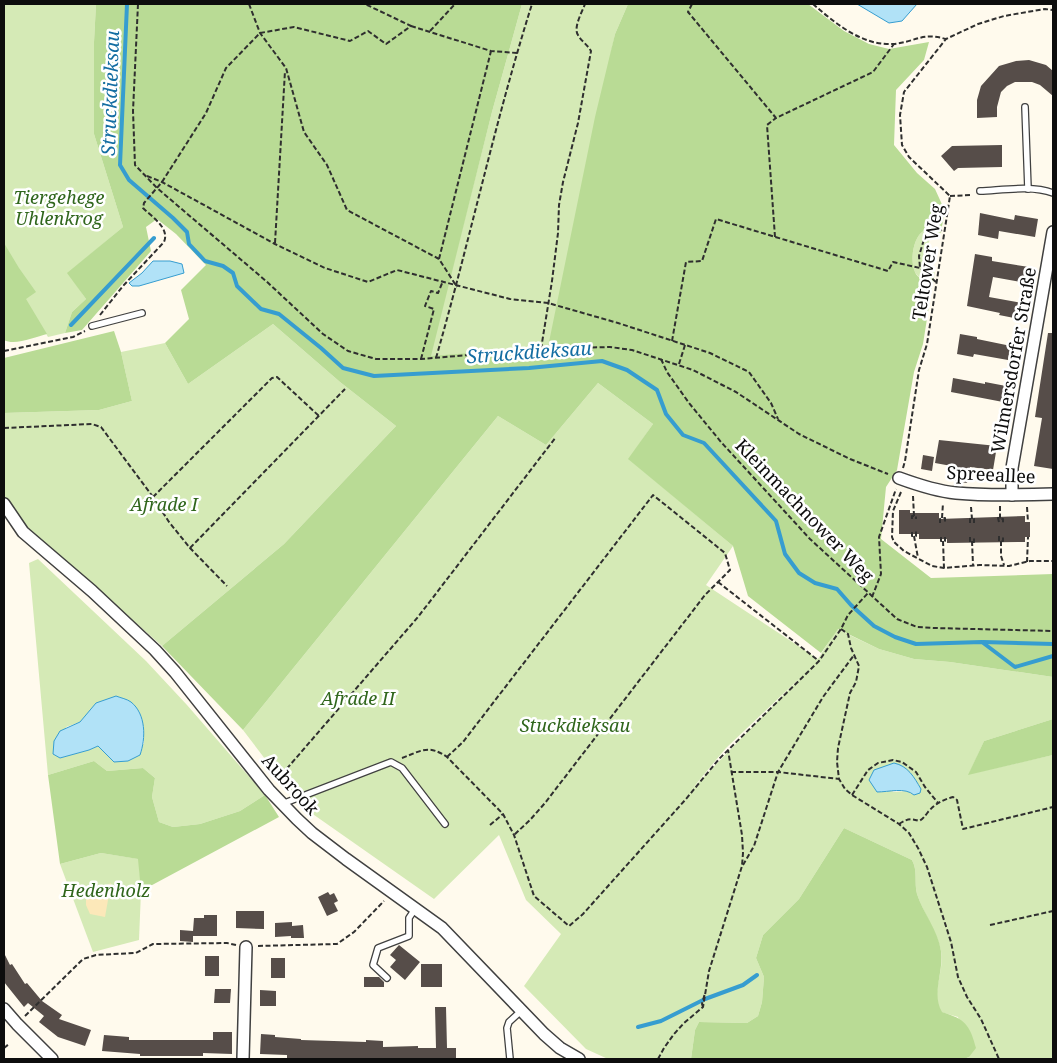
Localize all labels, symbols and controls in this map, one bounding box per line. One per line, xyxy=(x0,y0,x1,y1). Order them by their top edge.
water label: Struckdieksau xyxy=(95,29,125,156)
park label: Tiergehege Uhlenkrog xyxy=(14,185,105,230)
street label: Teltower Weg xyxy=(906,202,948,322)
street label: Wilmersdorfer Straße xyxy=(985,265,1041,455)
water label: Struckdieksau xyxy=(466,335,593,369)
street label: Kleinmachnower Weg xyxy=(730,433,880,587)
street label: Spreeallee xyxy=(946,460,1036,488)
park label: Afrade I xyxy=(128,492,199,516)
park label: Afrade II xyxy=(319,686,396,710)
park label: Stuckdieksau xyxy=(520,713,630,737)
street label: Aubrook xyxy=(257,748,325,820)
park label: Hedenholz xyxy=(60,878,151,902)

